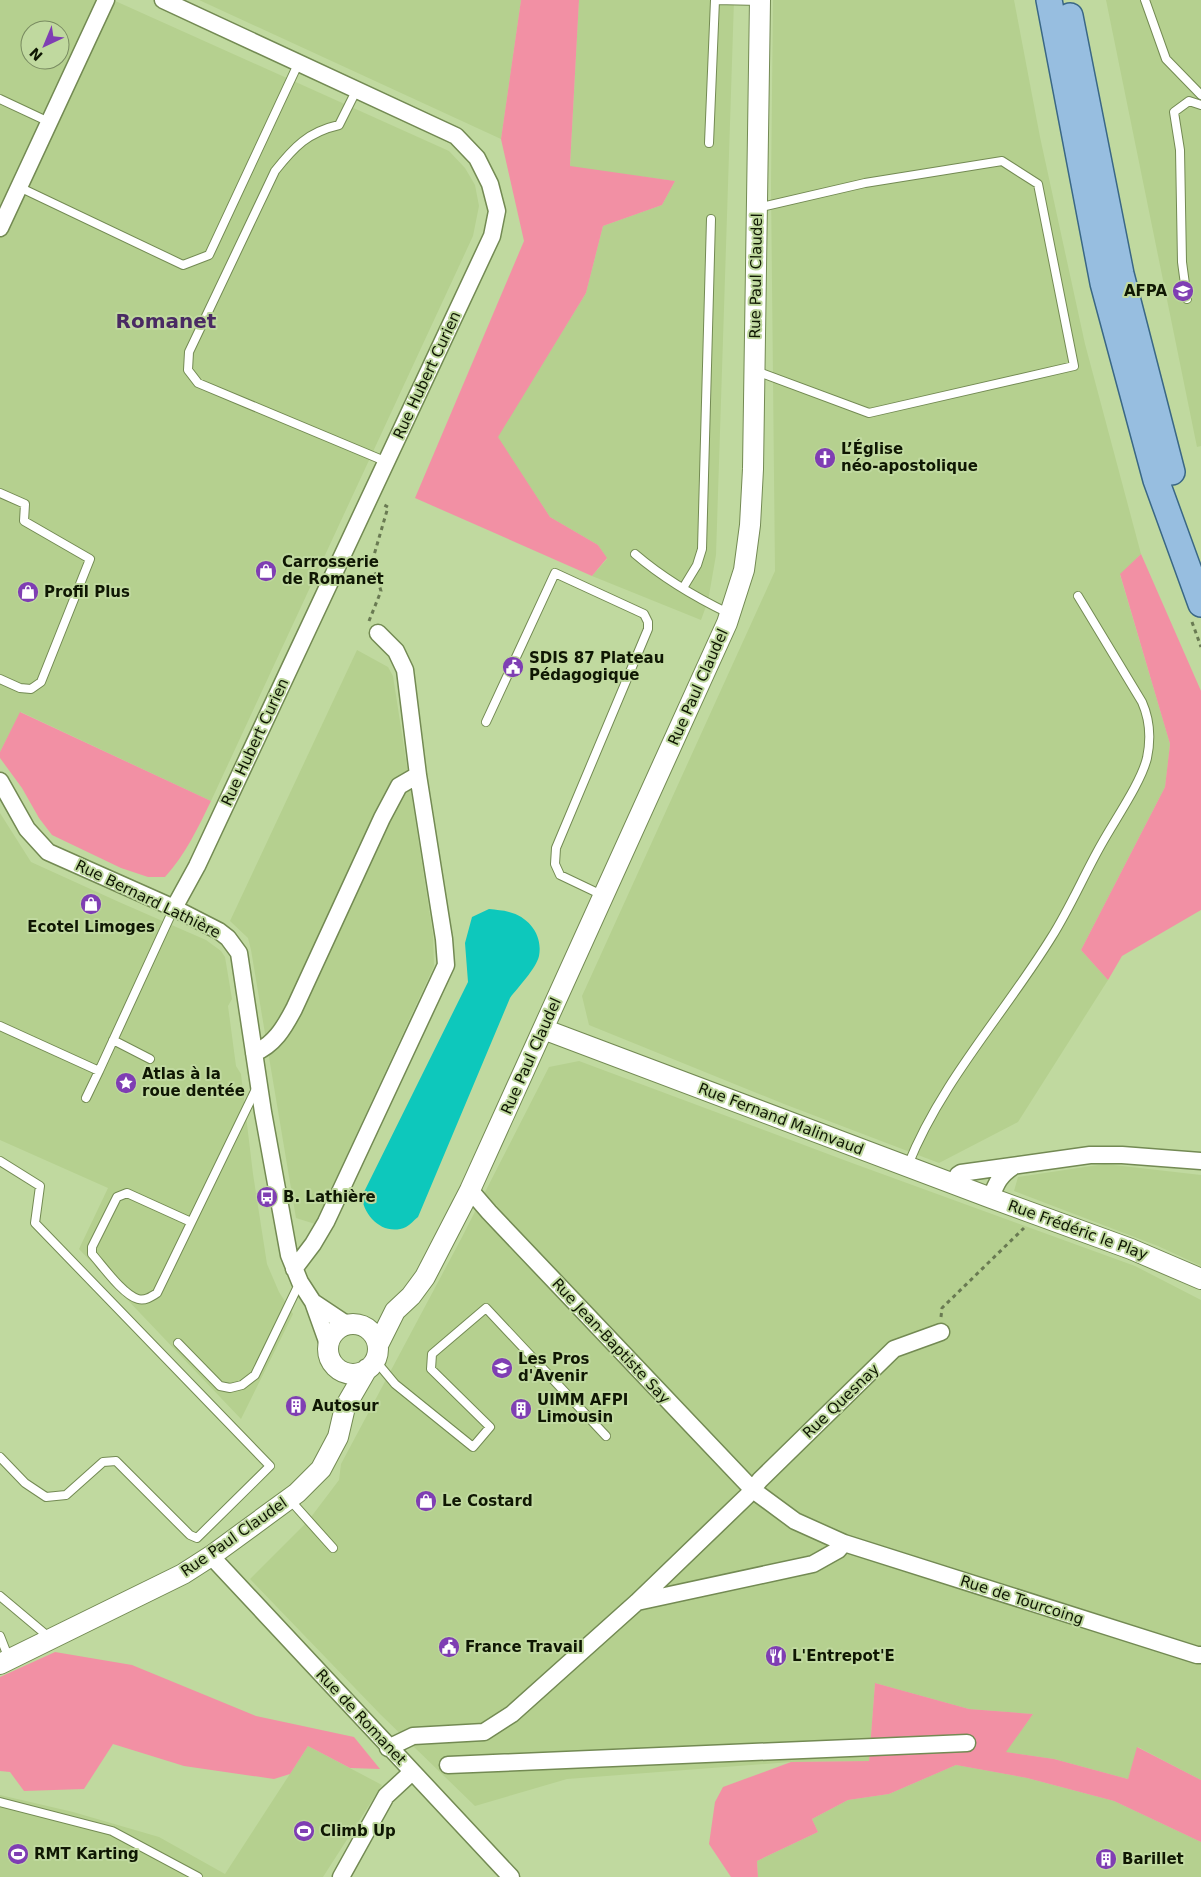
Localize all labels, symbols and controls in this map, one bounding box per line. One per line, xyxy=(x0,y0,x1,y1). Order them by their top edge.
north arrow xyxy=(20,20,70,70)
text: N xyxy=(26,45,46,64)
street label: Rue Paul Claudel xyxy=(746,213,766,339)
school or university icon: AFPA xyxy=(1171,279,1195,303)
place label: AFPA xyxy=(1124,282,1167,300)
street label: Rue Hubert Curien xyxy=(390,308,464,442)
district label: Romanet xyxy=(116,309,217,333)
place label: L’Église néo-apostolique xyxy=(841,439,978,475)
church icon: L’Église néo-apostolique xyxy=(813,446,837,470)
place label: Carrosserie de Romanet xyxy=(282,553,384,588)
shop icon: Carrosserie de Romanet xyxy=(254,559,278,583)
shop icon: Profil Plus xyxy=(16,580,40,604)
place label: Profil Plus xyxy=(44,583,130,601)
street label: Rue Paul Claudel xyxy=(664,626,732,748)
place label: SDIS 87 Plateau Pédagogique xyxy=(529,649,664,684)
public building icon: SDIS 87 Plateau Pédagogique xyxy=(501,655,525,679)
street label: Rue Hubert Curien xyxy=(218,675,292,809)
street label: Rue Bernard Lathière xyxy=(73,856,223,942)
shop icon: Ecotel Limoges xyxy=(79,892,103,916)
place label: Ecotel Limoges xyxy=(27,918,155,936)
street label: Rue Paul Claudel xyxy=(497,995,565,1117)
place label: Atlas à la roue dentée xyxy=(142,1065,245,1100)
place icon: Atlas à la roue dentée xyxy=(114,1071,138,1095)
street label: Rue Fernand Malinvaud xyxy=(696,1079,866,1159)
bus stop icon: B. Lathière xyxy=(255,1185,279,1209)
place label: B. Lathière xyxy=(283,1188,376,1206)
street label: Rue Frédéric le Play xyxy=(1006,1196,1150,1264)
street label: Rue Jean-Baptiste Say xyxy=(548,1275,674,1407)
place label: Les Pros d'Avenir xyxy=(518,1350,590,1385)
school or university icon: Les Pros d'Avenir xyxy=(490,1356,514,1380)
street label: Rue Quesnay xyxy=(799,1360,883,1442)
place label: UIMM AFPI Limousin xyxy=(537,1391,628,1426)
building icon: Autosur xyxy=(284,1394,308,1418)
place label: Autosur xyxy=(312,1397,379,1415)
building icon: UIMM AFPI Limousin xyxy=(509,1397,533,1421)
shop icon: Le Costard xyxy=(414,1489,438,1513)
place label: Le Costard xyxy=(442,1492,533,1510)
street label: Rue Paul Claudel xyxy=(177,1494,291,1580)
street label: Rue de Tourcoing xyxy=(958,1572,1086,1628)
public building icon: France Travail xyxy=(437,1635,461,1659)
place label: France Travail xyxy=(465,1638,583,1656)
restaurant icon: L'Entrepot'E xyxy=(764,1644,788,1668)
place label: L'Entrepot'E xyxy=(792,1647,895,1665)
street label: Rue de Romanet xyxy=(312,1665,410,1769)
sports icon: Climb Up xyxy=(292,1819,316,1843)
place label: Climb Up xyxy=(320,1822,396,1840)
sports icon: RMT Karting xyxy=(6,1842,30,1866)
place label: RMT Karting xyxy=(34,1845,139,1863)
building icon: Barillet xyxy=(1094,1847,1118,1871)
place label: Barillet xyxy=(1122,1850,1184,1868)

